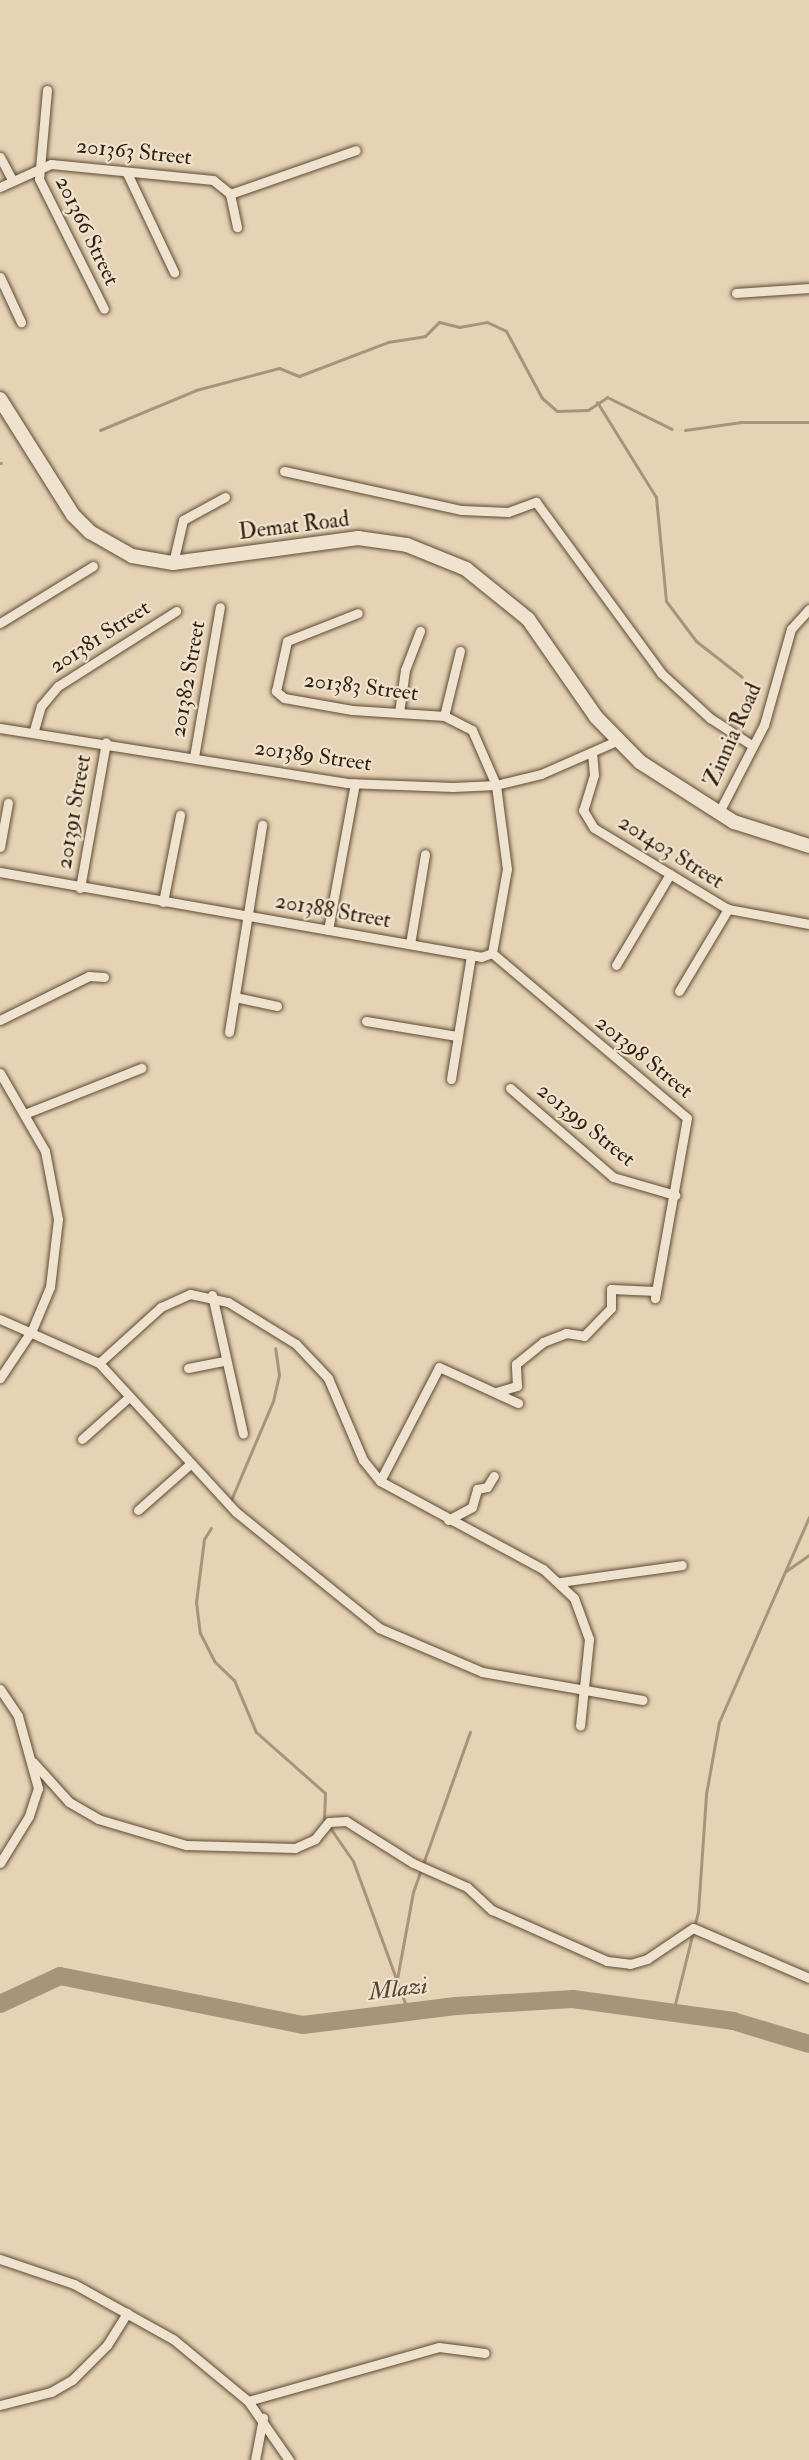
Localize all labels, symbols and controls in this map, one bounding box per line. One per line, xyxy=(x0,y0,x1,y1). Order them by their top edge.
street label: 201363 Street xyxy=(75,133,193,171)
street label: 201366 Street xyxy=(49,172,125,290)
street label: Demat Road xyxy=(237,506,351,546)
street label: 201381 Street xyxy=(45,595,155,679)
street label: 201382 Street xyxy=(165,619,211,739)
street label: 201383 Street xyxy=(302,667,420,707)
street label: Zinnia Road xyxy=(698,679,768,791)
street label: 201389 Street xyxy=(253,735,373,777)
street label: 201391 Street xyxy=(51,753,97,871)
street label: 201403 Street xyxy=(613,809,729,895)
street label: 201388 Street xyxy=(273,888,393,934)
street label: 201398 Street xyxy=(590,1010,698,1104)
street label: 201399 Street xyxy=(532,1077,640,1173)
water label: Mlazi xyxy=(367,1971,429,2007)

